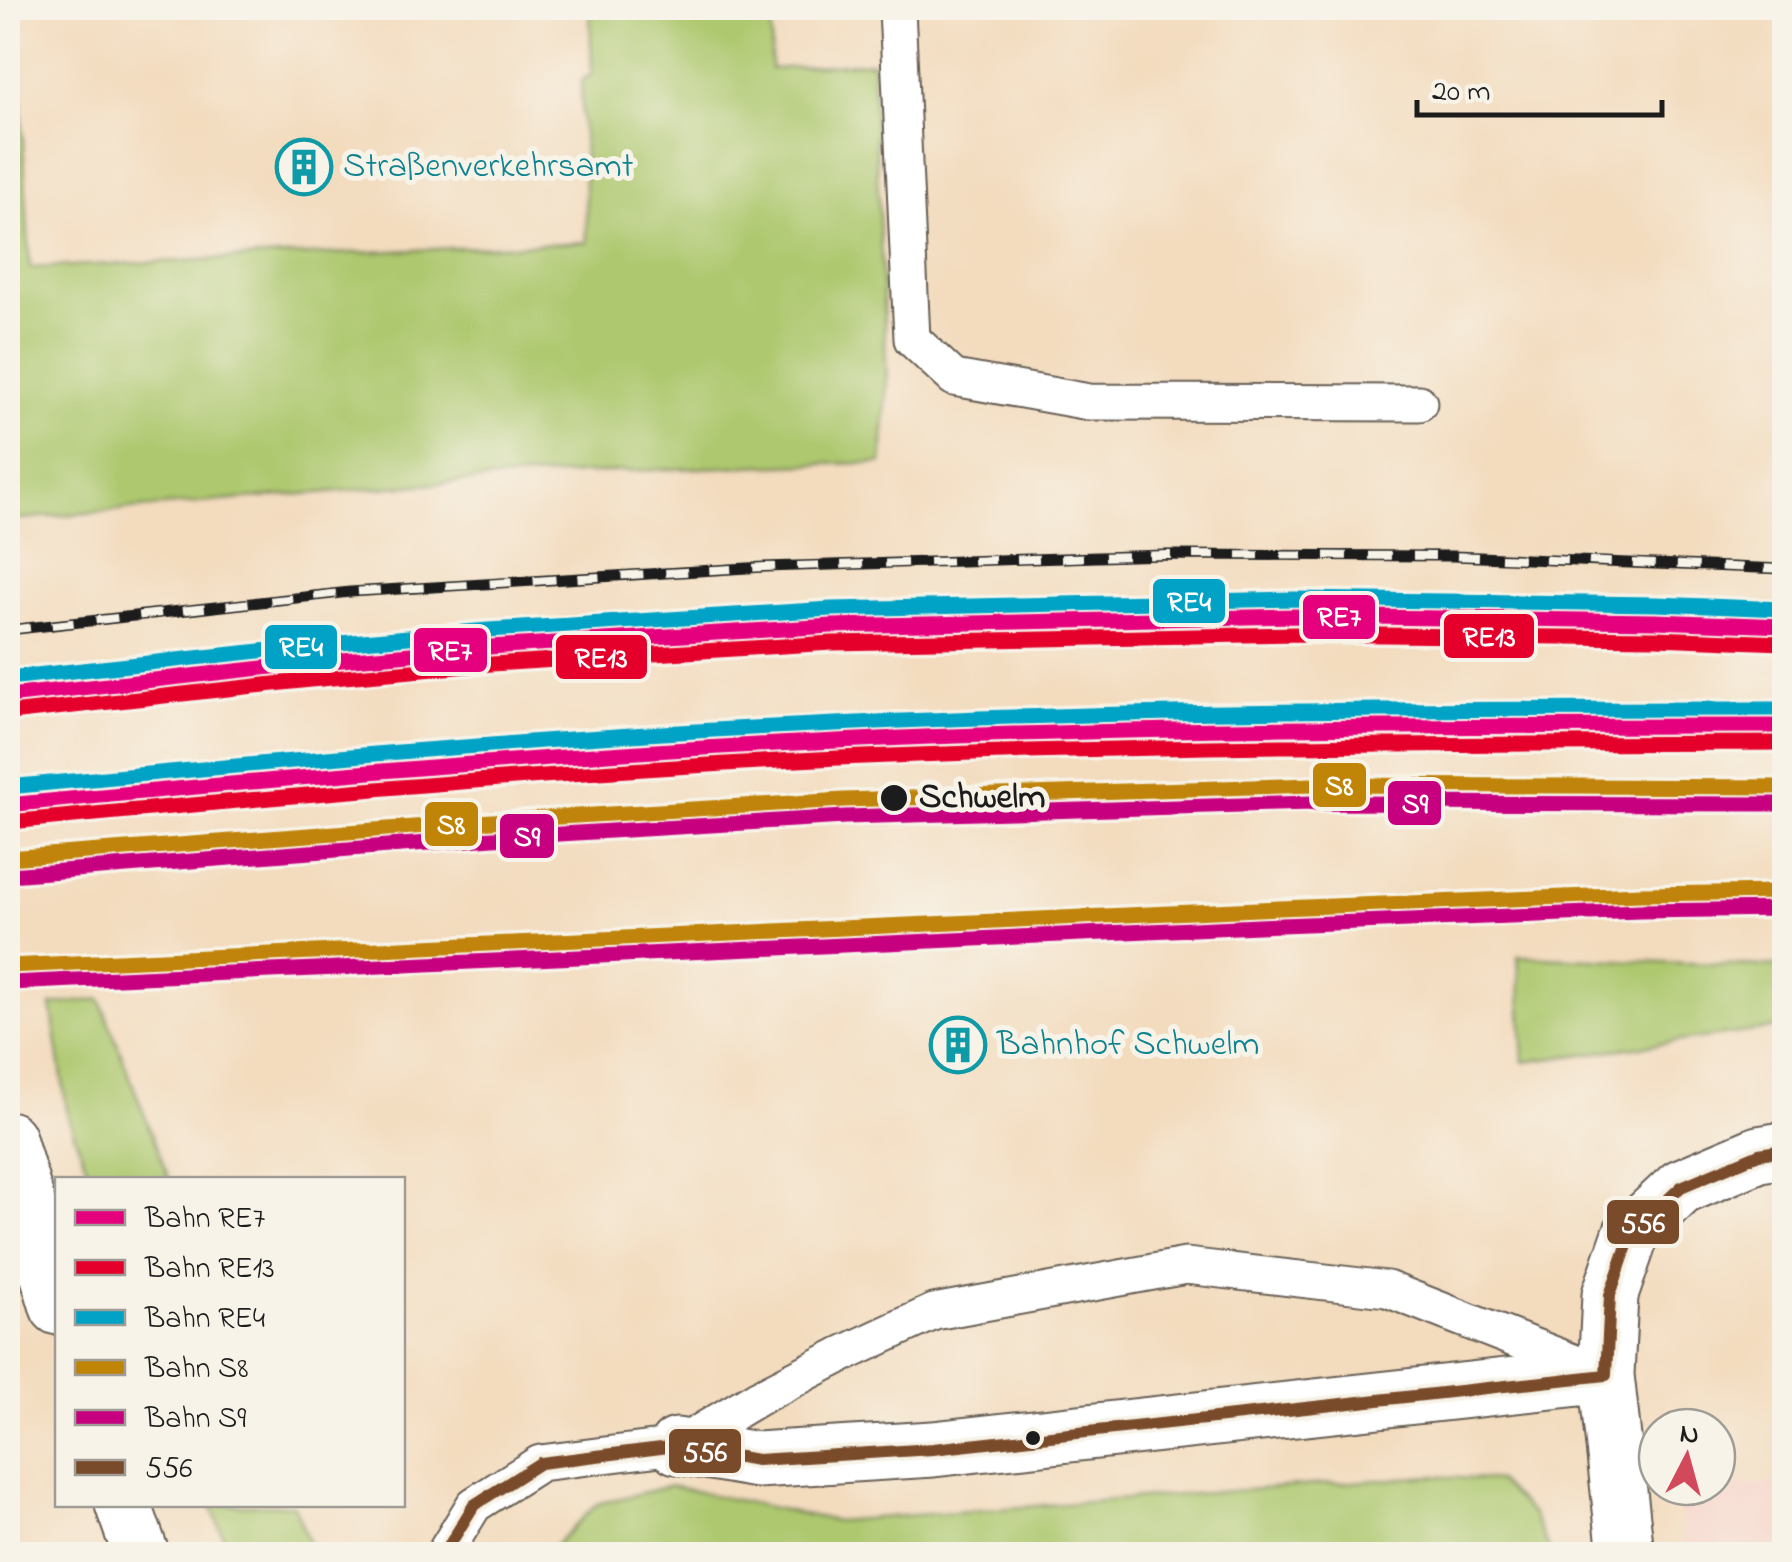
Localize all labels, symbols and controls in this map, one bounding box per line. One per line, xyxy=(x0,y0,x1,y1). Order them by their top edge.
scale bar xyxy=(1417,55,1662,117)
text: 20 m xyxy=(1432,71,1491,115)
building icon: Straßenverkehrsamt xyxy=(274,137,334,197)
place label: Straßenverkehrsamt xyxy=(343,142,634,193)
line badge: RE4 xyxy=(1151,577,1227,625)
text: RE4 xyxy=(1167,584,1211,625)
line badge: RE7 xyxy=(1301,593,1377,641)
text: RE7 xyxy=(1317,599,1361,640)
line badge: RE13 xyxy=(1442,612,1536,660)
text: RE13 xyxy=(1463,619,1515,660)
line badge: RE4 xyxy=(263,623,339,671)
line badge: RE7 xyxy=(412,626,489,674)
text: RE4 xyxy=(279,629,323,670)
text: RE7 xyxy=(428,633,472,674)
line badge: RE13 xyxy=(554,633,649,681)
text: RE13 xyxy=(575,640,627,681)
line badge: S8 xyxy=(1311,761,1368,809)
text: S8 xyxy=(1325,768,1354,809)
place label: Schwelm xyxy=(919,773,1045,824)
line badge: S9 xyxy=(1386,779,1443,827)
marker: Schwelm xyxy=(878,782,910,814)
text: S9 xyxy=(1402,786,1429,827)
line badge: S8 xyxy=(423,800,480,848)
text: S8 xyxy=(437,807,466,848)
line badge: S9 xyxy=(498,812,556,860)
text: S9 xyxy=(514,819,541,860)
building icon: Bahnhof Schwelm xyxy=(928,1015,988,1075)
place label: Bahnhof Schwelm xyxy=(996,1020,1259,1071)
legend xyxy=(55,1177,405,1507)
text: Bahn RE7 xyxy=(144,1198,265,1242)
line badge: 556 xyxy=(1605,1198,1681,1246)
text: 556 xyxy=(1621,1205,1666,1246)
text: Bahn RE13 xyxy=(144,1248,275,1292)
text: Bahn RE4 xyxy=(144,1298,265,1342)
text: Bahn S8 xyxy=(144,1348,248,1392)
text: Bahn S9 xyxy=(144,1398,246,1442)
north arrow xyxy=(1637,1407,1737,1507)
text: N xyxy=(1678,1414,1701,1457)
line badge: 556 xyxy=(667,1427,743,1475)
unlabelled marker xyxy=(1023,1428,1043,1448)
text: 556 xyxy=(683,1434,728,1475)
text: 556 xyxy=(145,1448,193,1492)

